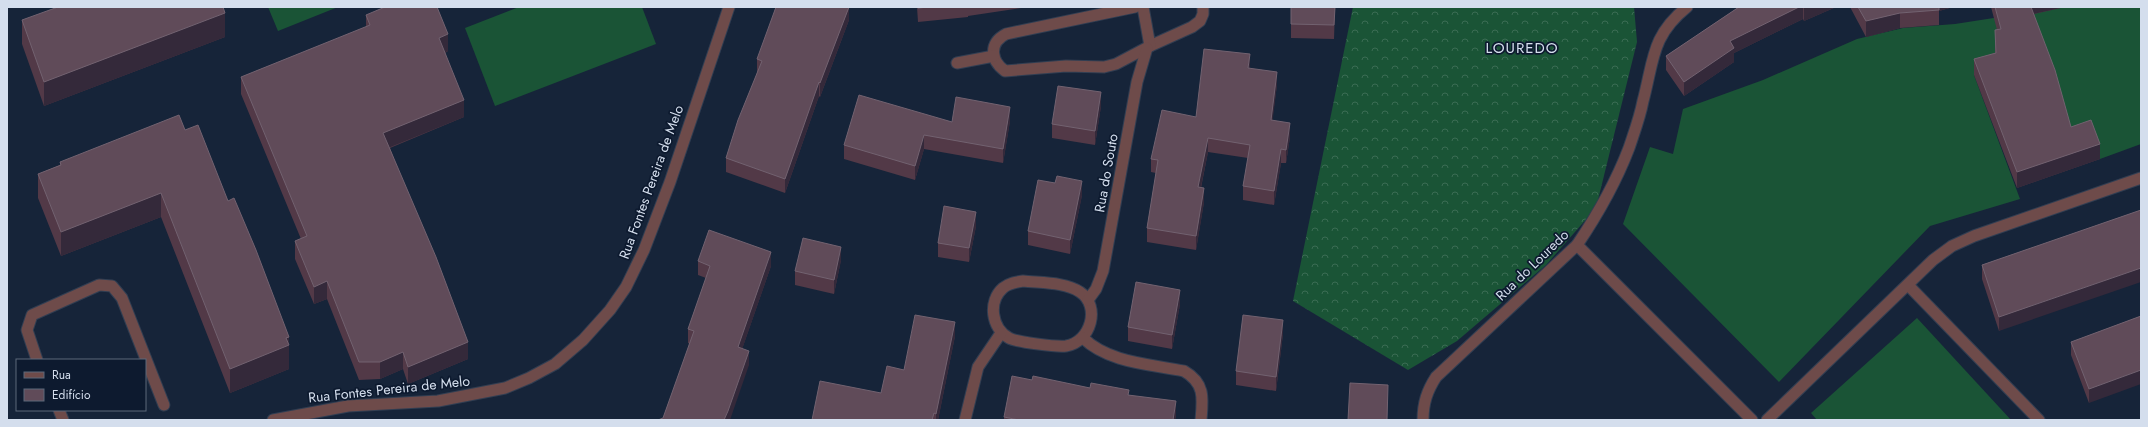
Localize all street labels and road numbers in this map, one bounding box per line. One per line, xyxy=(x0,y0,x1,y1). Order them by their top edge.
street label: Rua Fontes Pereira de Melo xyxy=(614,102,688,262)
street label: Rua do Souto xyxy=(1089,132,1123,214)
street label: Rua do Louredo xyxy=(1491,225,1573,305)
street label: Rua Fontes Pereira de Melo xyxy=(307,371,471,407)

